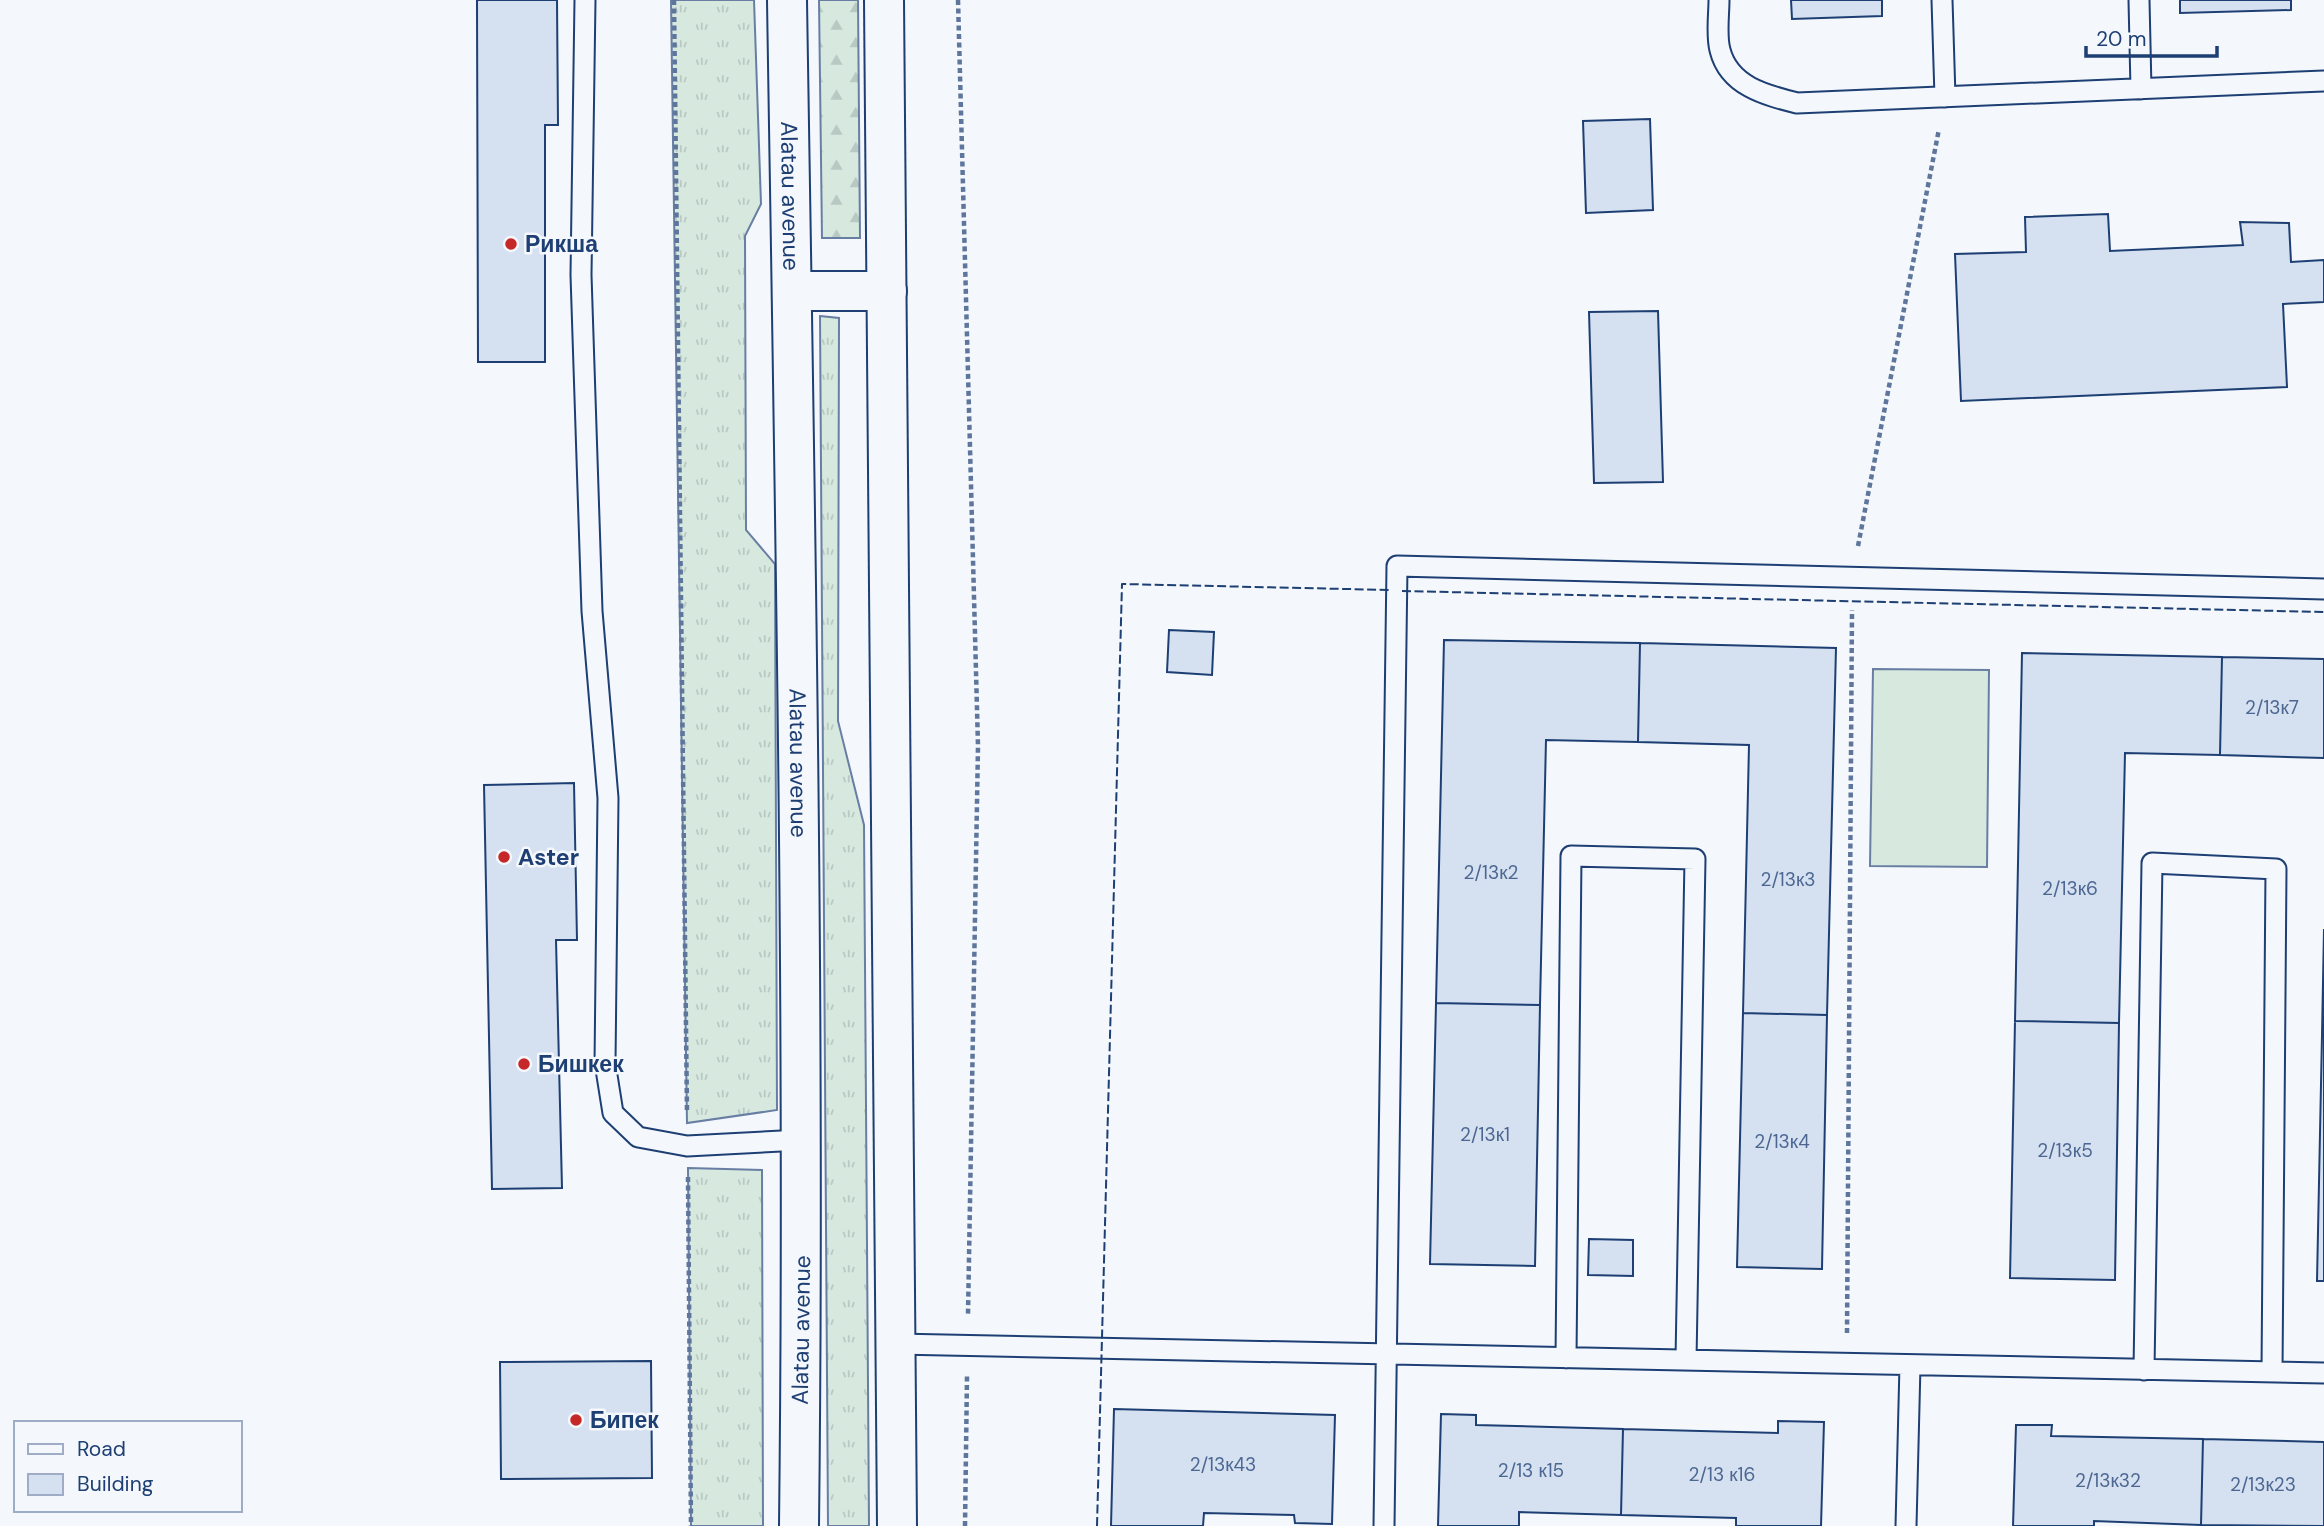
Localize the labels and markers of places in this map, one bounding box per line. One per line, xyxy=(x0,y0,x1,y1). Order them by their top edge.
place label: Рикша xyxy=(525,229,598,259)
marker: Рикша xyxy=(503,236,519,252)
place label: Aster xyxy=(518,842,579,872)
marker: Aster xyxy=(496,849,512,865)
place label: Бишкек xyxy=(538,1049,624,1079)
marker: Бишкек xyxy=(516,1056,532,1072)
place label: Бипек xyxy=(590,1405,659,1435)
marker: Бипек xyxy=(568,1412,584,1428)

